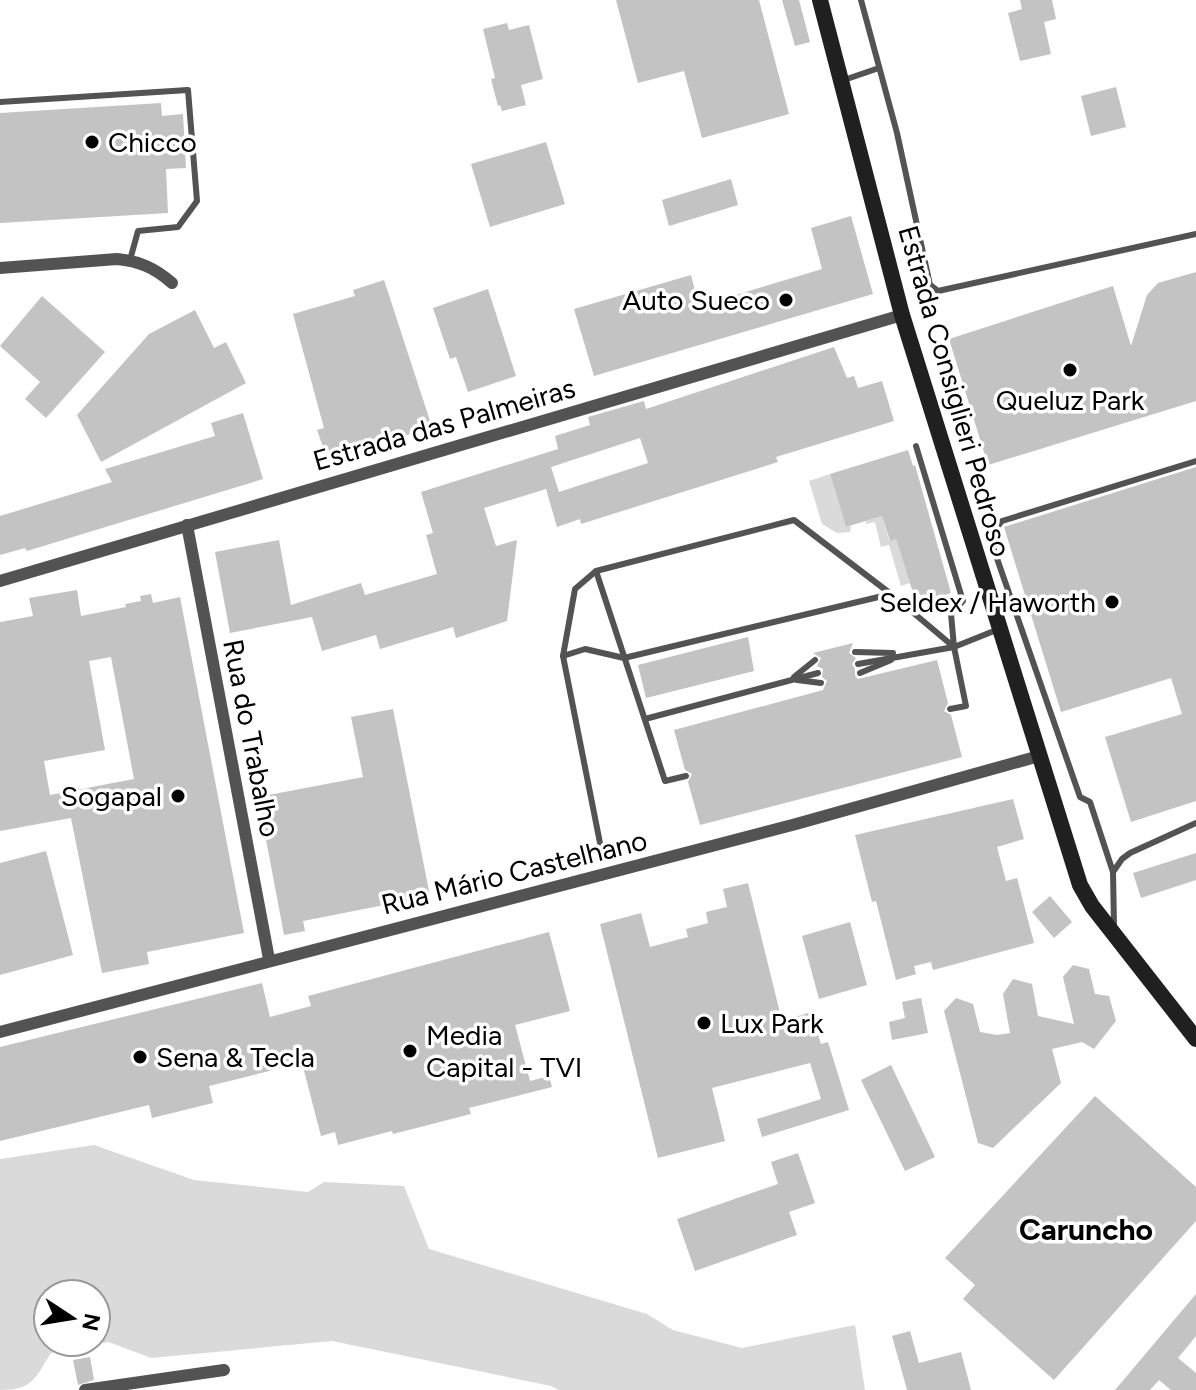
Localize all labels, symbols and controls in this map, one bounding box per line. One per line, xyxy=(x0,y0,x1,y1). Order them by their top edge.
place label: Chicco xyxy=(108,125,197,159)
marker: Chicco xyxy=(83,133,101,151)
street label: Estrada Consiglieri Pedroso xyxy=(891,221,1019,561)
place label: Auto Sueco xyxy=(622,283,770,317)
marker: Auto Sueco xyxy=(777,291,795,309)
marker: Queluz Park xyxy=(1061,361,1079,379)
street label: Estrada das Palmeiras xyxy=(309,370,579,478)
place label: Queluz Park xyxy=(996,383,1145,417)
place label: Seldex / Haworth xyxy=(879,585,1096,619)
marker: Seldex / Haworth xyxy=(1103,593,1121,611)
street label: Rua do Trabalho xyxy=(216,636,288,840)
place label: Sogapal xyxy=(61,779,162,813)
marker: Sogapal xyxy=(169,787,187,805)
street label: Rua Mário Castelhano xyxy=(378,823,650,921)
place label: Lux Park xyxy=(720,1006,824,1040)
marker: Lux Park xyxy=(695,1014,713,1032)
place label: Media Capital - TVI xyxy=(426,1018,582,1084)
place label: Sena & Tecla xyxy=(156,1040,315,1074)
marker: Media Capital - TVI xyxy=(401,1042,419,1060)
marker: Sena & Tecla xyxy=(131,1048,149,1066)
district label: Caruncho xyxy=(1019,1211,1153,1248)
north arrow xyxy=(32,1278,112,1358)
text: N xyxy=(76,1311,106,1333)

